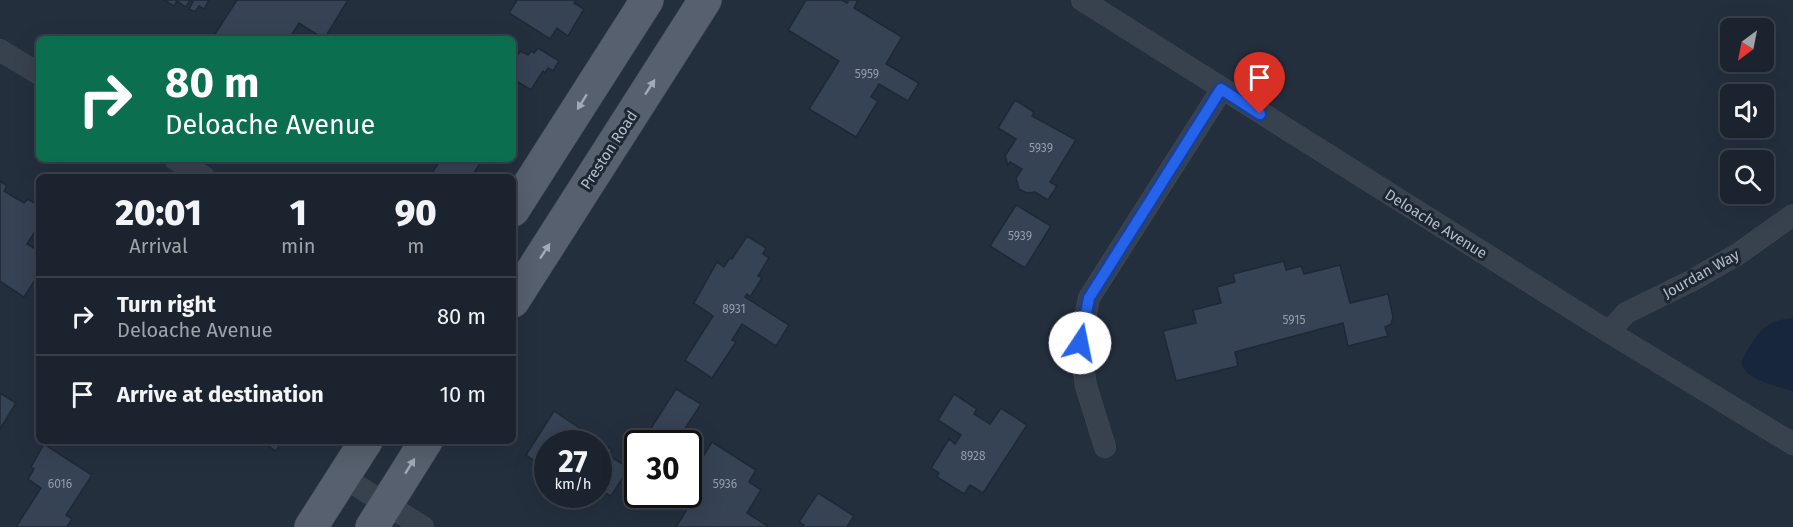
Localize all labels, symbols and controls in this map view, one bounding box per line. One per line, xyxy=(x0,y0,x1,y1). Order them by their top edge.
north arrow xyxy=(1720,18,1774,72)
map controls xyxy=(1720,18,1774,204)
pin xyxy=(1234,52,1285,114)
text: 80 m xyxy=(165,58,259,108)
icon: right xyxy=(66,60,144,138)
icon: arrive xyxy=(1243,61,1276,94)
house number: 5959 xyxy=(855,67,879,81)
one-way arrow xyxy=(644,79,655,95)
button: sound xyxy=(1720,84,1774,138)
one-way arrow xyxy=(576,94,587,111)
street label: Preston Road xyxy=(577,107,641,193)
text: Deloache Avenue xyxy=(165,109,375,141)
house number: 5939 xyxy=(1029,141,1053,155)
button: search xyxy=(1720,150,1774,204)
street label: Deloache Avenue xyxy=(1382,185,1490,263)
text: 20:01 xyxy=(115,191,202,235)
text: 1 xyxy=(290,191,307,235)
text: 90 xyxy=(395,191,437,235)
house number: 5939 xyxy=(1008,229,1032,243)
text: Arrival xyxy=(129,234,188,258)
text: min xyxy=(281,234,316,258)
text: m xyxy=(407,234,424,258)
one-way arrow xyxy=(539,243,550,260)
street label: Jourdan Way xyxy=(1660,245,1743,302)
text: Turn right xyxy=(117,291,216,318)
icon: right xyxy=(66,300,99,333)
house number: 8931 xyxy=(722,302,746,316)
text: 80 m xyxy=(437,303,486,330)
position arrow xyxy=(1048,311,1112,375)
house number: 5915 xyxy=(1282,313,1306,327)
text: Deloache Avenue xyxy=(117,318,273,342)
icon: arrive xyxy=(66,378,99,411)
text: Arrive at destination xyxy=(117,381,324,408)
text: 10 m xyxy=(440,381,486,408)
speed limit sign: 30 xyxy=(624,430,702,508)
text: 27 xyxy=(558,444,588,480)
house number: 8928 xyxy=(961,449,986,463)
one-way arrow xyxy=(405,458,416,474)
text: km/h xyxy=(554,475,592,493)
house number: 6016 xyxy=(48,477,72,491)
house number: 5936 xyxy=(713,477,737,491)

